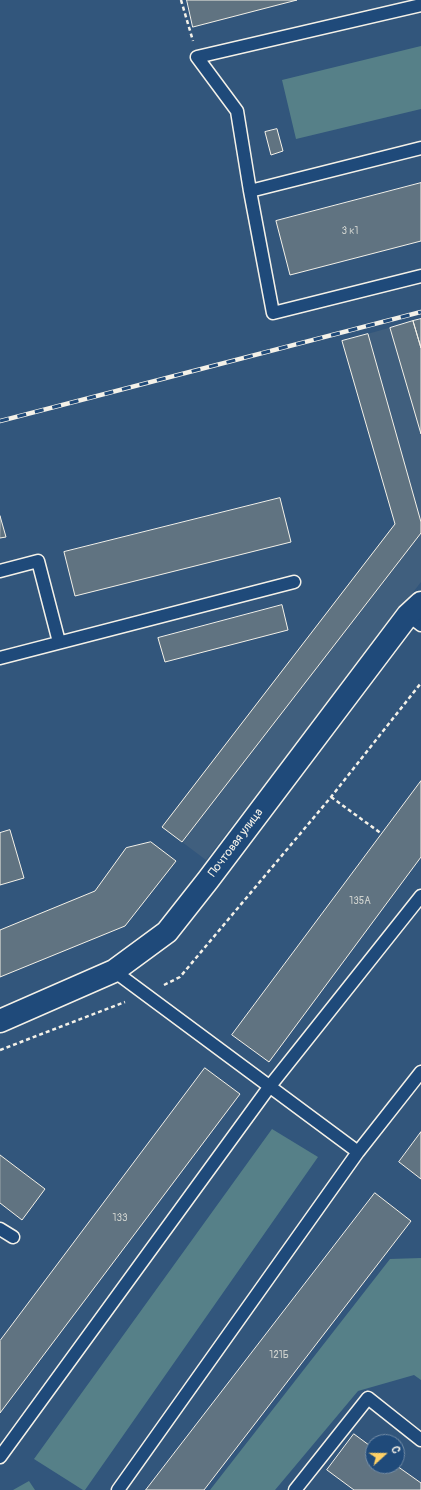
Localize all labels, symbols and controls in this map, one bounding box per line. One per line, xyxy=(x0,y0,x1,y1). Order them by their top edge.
house number: 3 к1 xyxy=(342,225,358,237)
street label: Почтовая улица xyxy=(206,806,266,880)
house number: 135А xyxy=(349,895,371,907)
house number: 133 xyxy=(112,1212,128,1224)
house number: 121Б xyxy=(269,1349,289,1361)
north arrow xyxy=(365,1434,405,1474)
text: С xyxy=(388,1444,403,1455)

